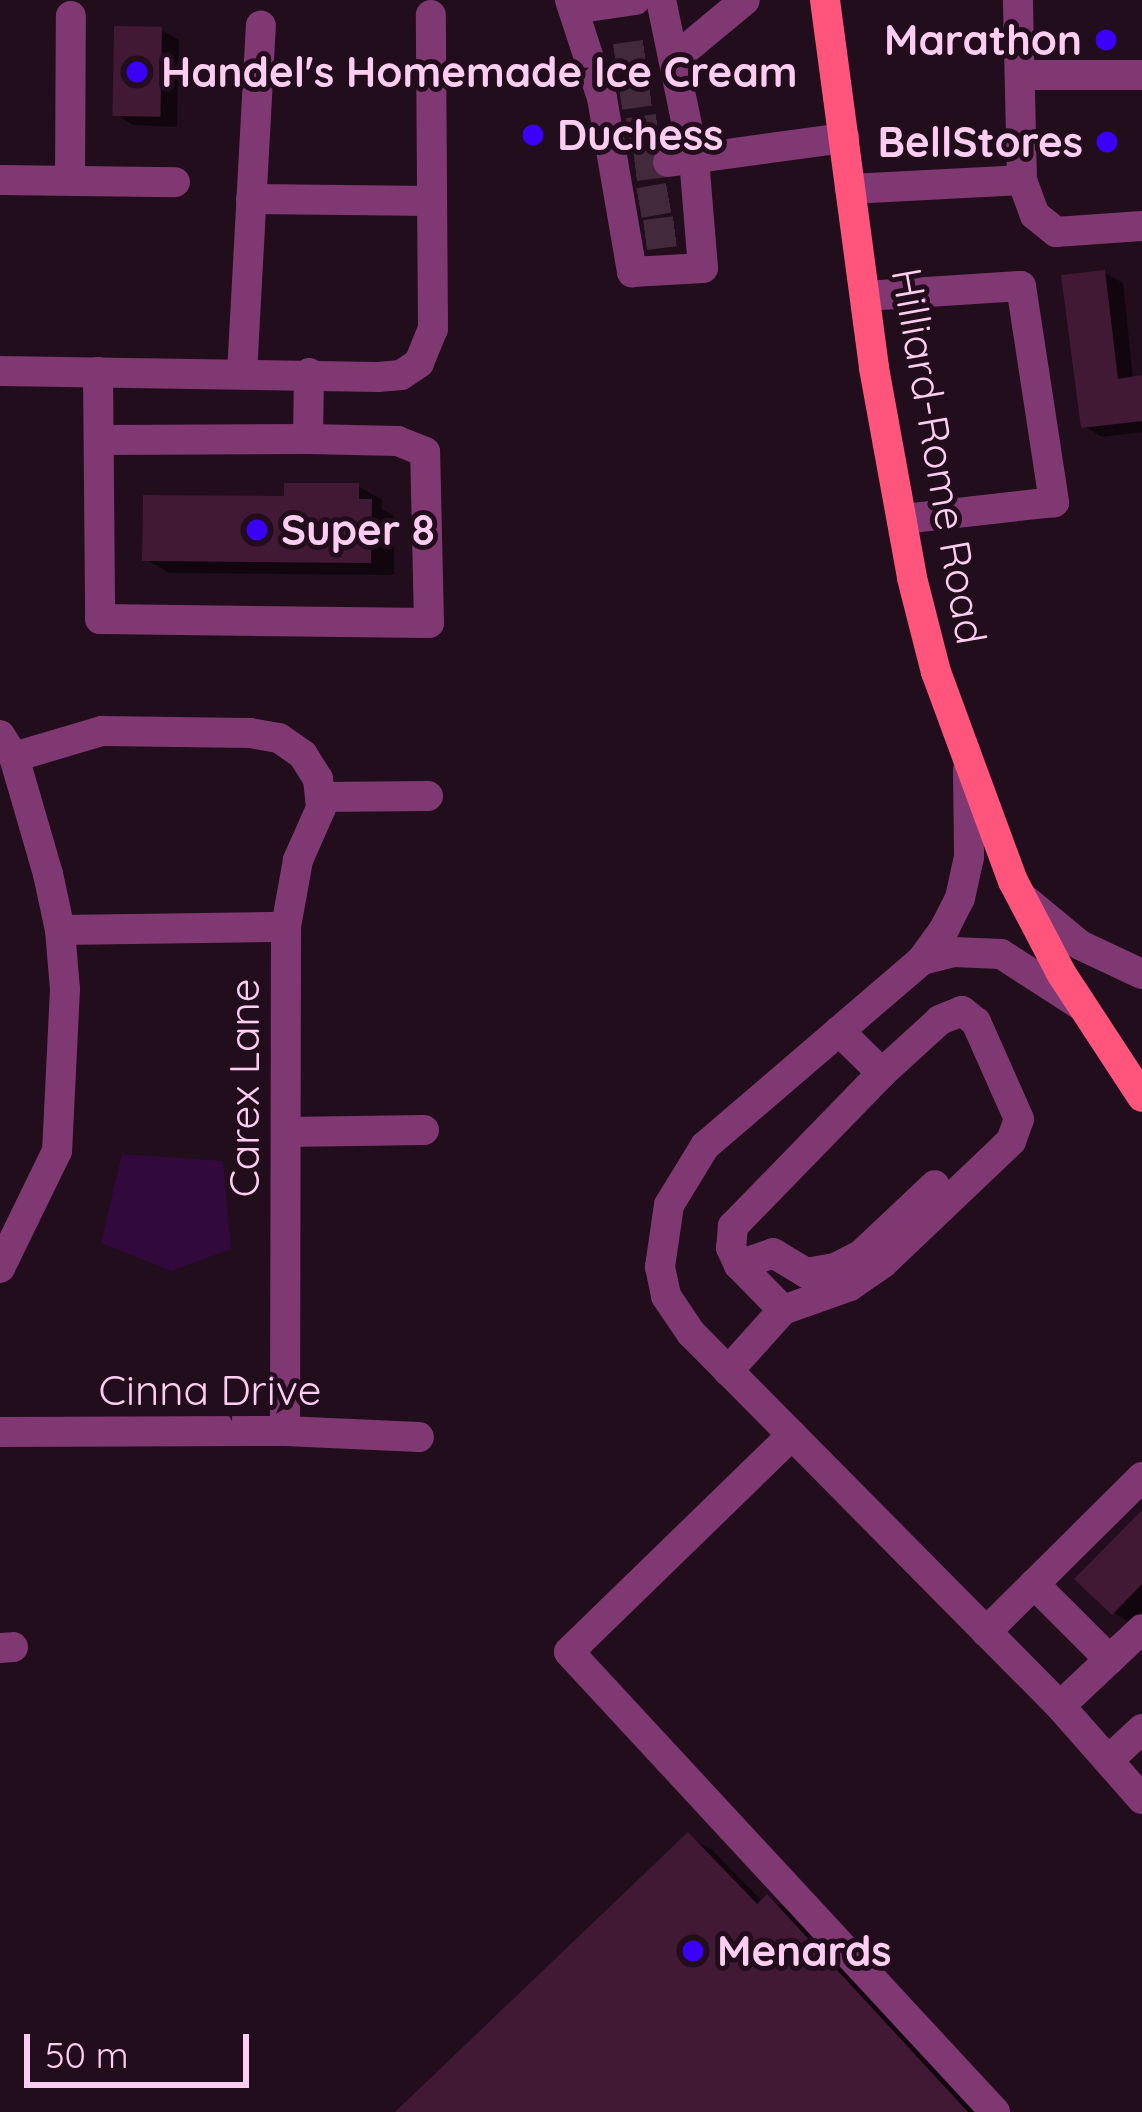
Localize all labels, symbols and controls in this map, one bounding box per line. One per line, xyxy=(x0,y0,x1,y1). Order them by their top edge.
place label: Marathon xyxy=(884,15,1082,65)
marker: Marathon xyxy=(1093,27,1119,53)
place label: Handel's Homemade Ice Cream xyxy=(161,47,798,97)
marker: Handel's Homemade Ice Cream xyxy=(124,59,150,85)
place label: Duchess xyxy=(557,110,723,160)
place label: BellStores xyxy=(877,117,1083,167)
marker: Duchess xyxy=(520,122,546,148)
marker: BellStores xyxy=(1094,129,1120,155)
street label: Hilliard-Rome Road xyxy=(881,264,997,648)
place label: Super 8 xyxy=(281,505,435,555)
marker: Super 8 xyxy=(244,517,270,543)
street label: Carex Lane xyxy=(219,978,269,1198)
street label: Cinna Drive xyxy=(99,1365,321,1415)
place label: Menards xyxy=(717,1926,892,1976)
marker: Menards xyxy=(680,1938,706,1964)
scale bar xyxy=(30,2010,255,2084)
text: 50 m xyxy=(45,2032,129,2077)

